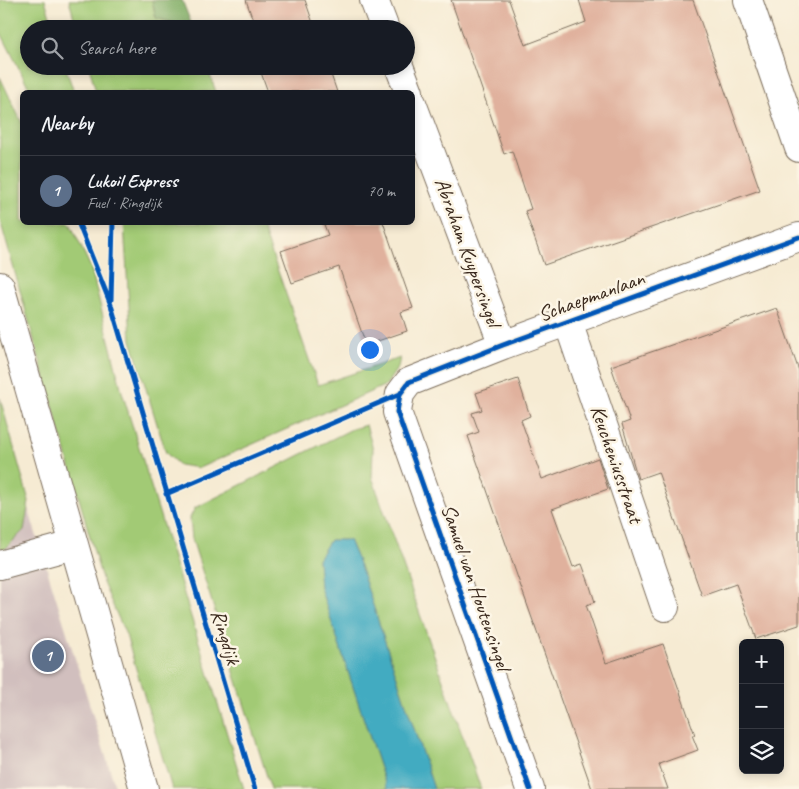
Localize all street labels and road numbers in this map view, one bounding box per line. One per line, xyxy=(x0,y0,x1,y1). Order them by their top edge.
street label: Abraham Kuypersingel xyxy=(429,174,508,333)
street label: Schaepmanlaan xyxy=(534,265,648,327)
street label: Keucheniusstraat xyxy=(585,402,650,528)
street label: Samuel van Houtensingel xyxy=(435,501,518,676)
street label: Ringdijk xyxy=(205,606,247,669)

